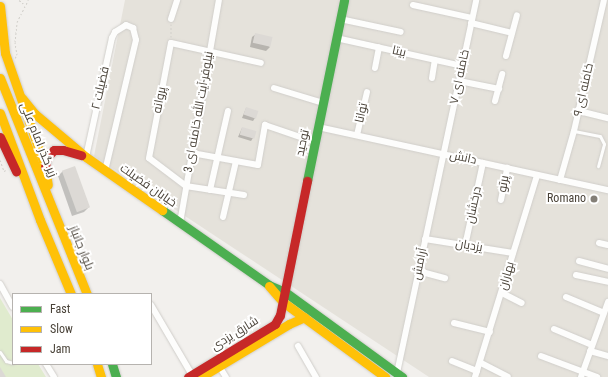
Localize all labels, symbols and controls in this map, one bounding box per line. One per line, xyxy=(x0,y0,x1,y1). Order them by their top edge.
street label: بیتا xyxy=(391,43,407,61)
street label: خامنه ای ۷ xyxy=(447,48,473,106)
street label: نیلوفر-آیت الله خامنه ای 3 xyxy=(181,50,217,174)
street label: خامنه ای ۹ xyxy=(571,62,597,118)
street label: فضیلت ۲ xyxy=(89,65,113,111)
street label: پروانه xyxy=(150,86,170,114)
street label: زیر گذر امام علی xyxy=(16,101,60,179)
street label: توانا xyxy=(353,102,371,124)
street label: توحید xyxy=(293,128,313,158)
street label: دانش xyxy=(448,148,478,168)
street label: خیابان فضیلت xyxy=(117,161,179,211)
street label: پرتو xyxy=(496,175,512,193)
street label: درخشان xyxy=(463,185,485,225)
place label: Romano xyxy=(547,192,586,206)
marker: Romano xyxy=(589,194,599,204)
street label: بلوار جانباز xyxy=(66,224,96,272)
street label: یزدیان xyxy=(454,237,484,255)
street label: آرامش xyxy=(410,247,430,281)
street label: بهاران xyxy=(496,260,518,292)
legend xyxy=(12,293,152,365)
text: Fast xyxy=(50,302,70,316)
street label: شارق یزدی xyxy=(209,314,261,354)
text: Slow xyxy=(50,322,73,336)
text: Jam xyxy=(50,342,71,356)

